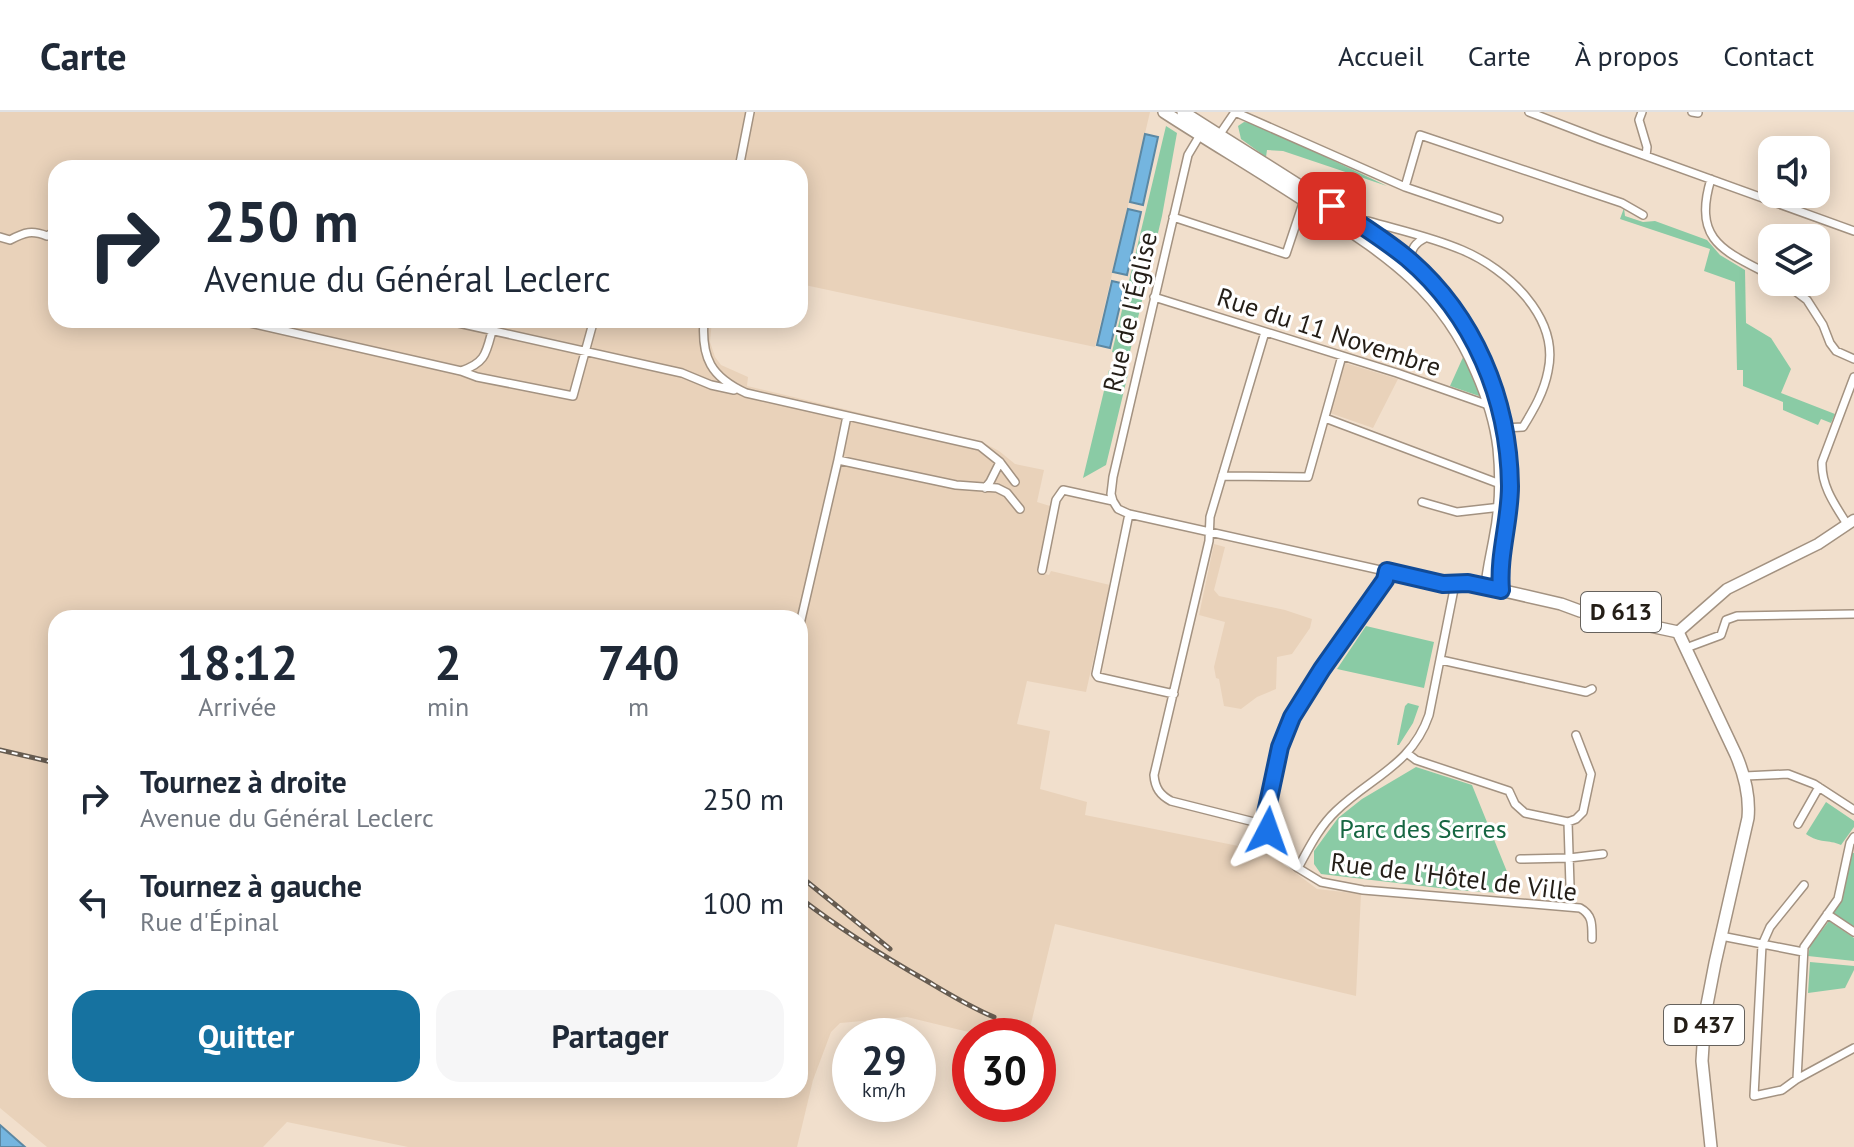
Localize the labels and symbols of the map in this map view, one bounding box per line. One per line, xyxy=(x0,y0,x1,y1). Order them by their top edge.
pin xyxy=(1298,172,1366,240)
street label: Rue de l'Église xyxy=(1095,229,1164,395)
street label: Rue du 11 Novembre xyxy=(1213,280,1445,383)
road number: D 613 xyxy=(1581,592,1661,632)
position arrow xyxy=(1226,789,1310,873)
park label: Parc des Serres xyxy=(1339,812,1507,845)
street label: Rue de l'Hôtel de Ville xyxy=(1329,845,1579,908)
road number: D 437 xyxy=(1664,1005,1744,1045)
speed limit sign: 30 xyxy=(952,1018,1056,1122)

